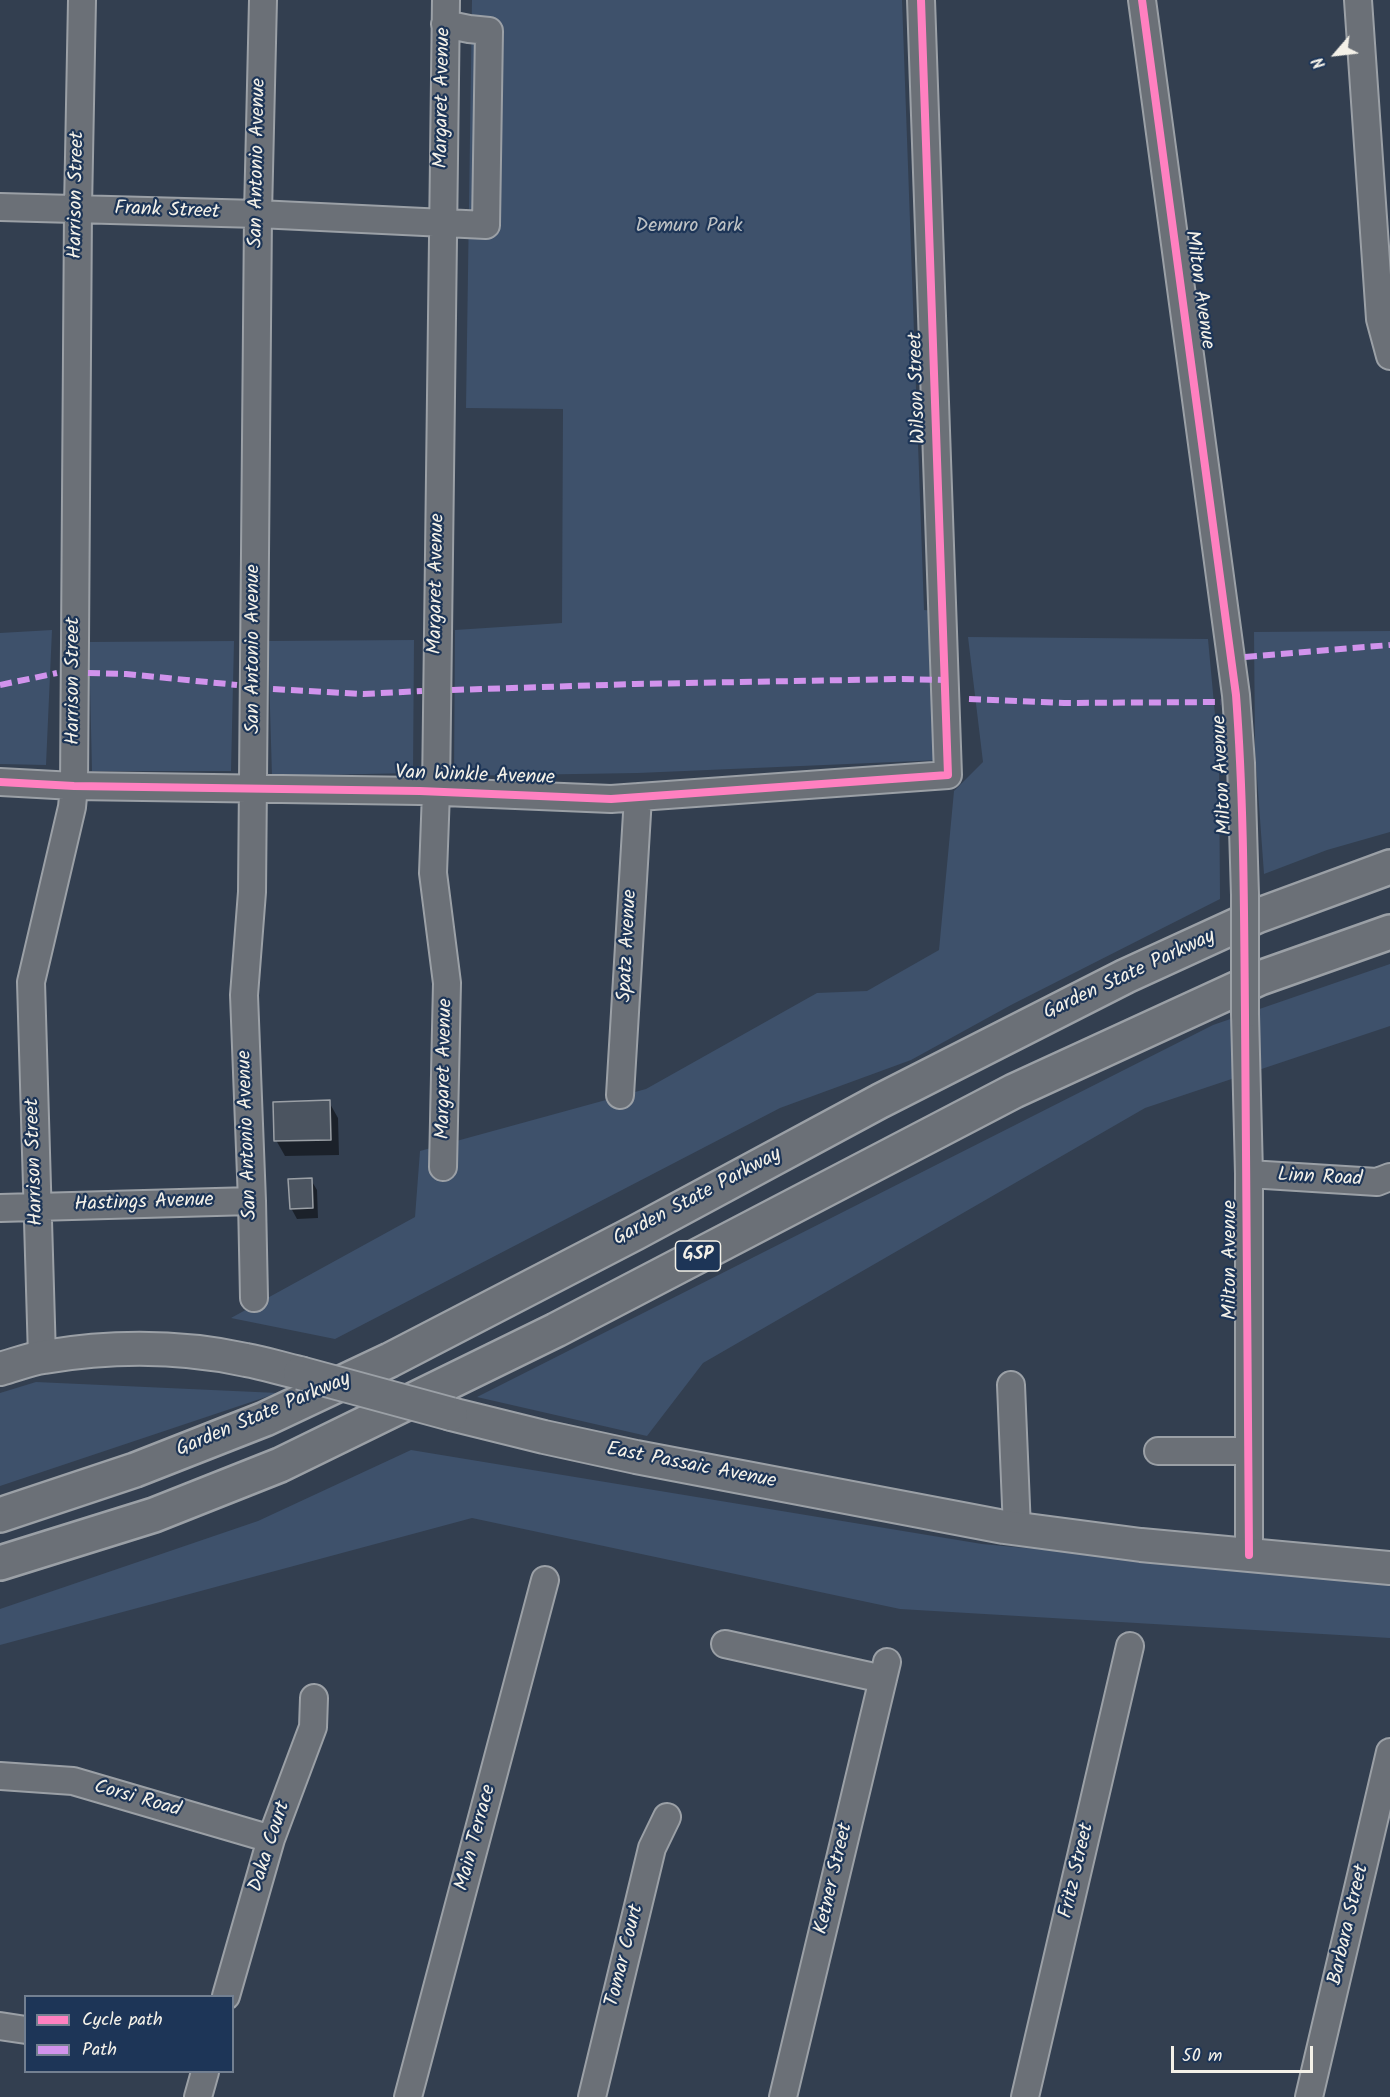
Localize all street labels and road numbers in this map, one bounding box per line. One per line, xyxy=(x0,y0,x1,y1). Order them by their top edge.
street label: Margaret Avenue xyxy=(431,27,457,169)
street label: San Antonio Avenue xyxy=(246,78,272,248)
street label: Harrison Street xyxy=(65,131,91,259)
street label: Frank Street xyxy=(114,198,220,226)
street label: Milton Avenue xyxy=(1178,229,1218,351)
street label: Wilson Street xyxy=(905,331,933,445)
street label: Margaret Avenue xyxy=(425,513,451,655)
street label: San Antonio Avenue xyxy=(243,564,267,734)
street label: Harrison Street xyxy=(63,617,87,745)
street label: Milton Avenue xyxy=(1209,715,1239,835)
street label: Van Winkle Avenue xyxy=(395,762,555,792)
street label: Spatz Avenue xyxy=(614,889,644,1003)
street label: Garden State Parkway xyxy=(1040,926,1220,1026)
street label: Margaret Avenue xyxy=(433,998,459,1140)
street label: San Antonio Avenue xyxy=(234,1050,264,1220)
street label: Harrison Street xyxy=(22,1098,50,1226)
street label: Garden State Parkway xyxy=(610,1144,786,1252)
street label: Linn Road xyxy=(1277,1165,1363,1193)
street label: Hastings Avenue xyxy=(74,1190,214,1218)
street label: Milton Avenue xyxy=(1220,1200,1244,1320)
road number: GSP xyxy=(676,1241,720,1271)
street label: Garden State Parkway xyxy=(173,1368,355,1464)
street label: East Passaic Avenue xyxy=(604,1439,778,1495)
street label: Corsi Road xyxy=(91,1776,183,1824)
street label: Main Terrace xyxy=(451,1782,503,1894)
street label: Daka Court xyxy=(245,1799,297,1895)
street label: Ketner Street xyxy=(811,1821,859,1937)
street label: Fritz Street xyxy=(1055,1821,1101,1921)
street label: Barbara Street xyxy=(1324,1862,1376,1988)
street label: Tomar Court xyxy=(602,1902,650,2010)

